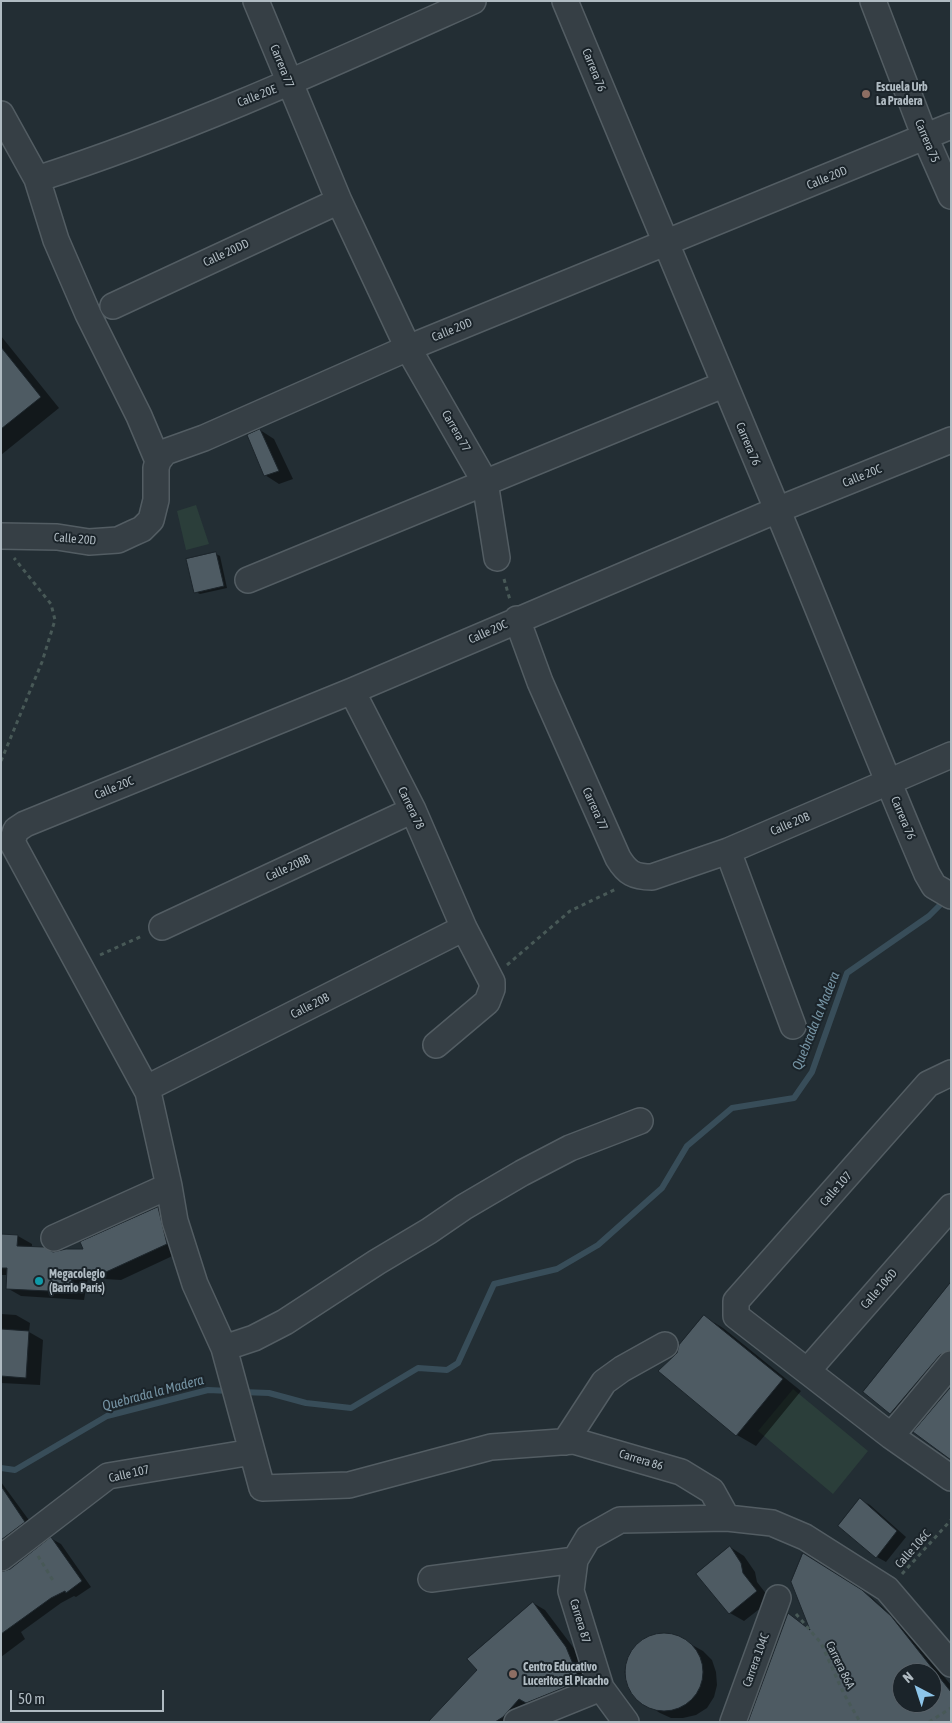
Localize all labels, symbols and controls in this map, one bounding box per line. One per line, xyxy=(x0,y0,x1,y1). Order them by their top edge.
street label: Carrera 77 xyxy=(267,42,297,90)
street label: Carrera 76 xyxy=(579,46,609,94)
place label: Escuela Urb La Pradera xyxy=(876,80,928,108)
street label: Calle 20E xyxy=(235,82,279,110)
marker: Escuela Urb La Pradera xyxy=(860,88,872,100)
street label: Carrera 75 xyxy=(912,117,942,165)
street label: Calle 20D xyxy=(805,163,849,193)
street label: Calle 20DD xyxy=(201,236,251,270)
street label: Calle 20D xyxy=(430,315,474,345)
street label: Carrera 77 xyxy=(438,408,474,454)
street label: Carrera 76 xyxy=(733,420,763,468)
street label: Calle 20C xyxy=(840,462,884,490)
street label: Calle 20D xyxy=(53,530,97,548)
street label: Calle 20C xyxy=(466,617,510,647)
street label: Calle 20C xyxy=(92,774,136,802)
street label: Carrera 78 xyxy=(395,784,427,832)
street label: Carrera 77 xyxy=(579,785,611,833)
street label: Carrera 76 xyxy=(888,794,918,842)
street label: Calle 20B xyxy=(768,809,812,839)
street label: Calle 20BB xyxy=(264,852,312,884)
water label: Quebrada la Madera xyxy=(789,970,843,1072)
street label: Calle 20B xyxy=(288,990,332,1022)
street label: Calle 107 xyxy=(817,1169,855,1209)
street label: Calle 106D xyxy=(858,1266,900,1312)
place label: Megacolegio (Barrio París) xyxy=(49,1267,105,1295)
marker: Megacolegio (Barrio París) xyxy=(33,1275,45,1287)
water label: Quebrada la Madera xyxy=(100,1371,206,1415)
street label: Carrera 86 xyxy=(617,1446,665,1474)
street label: Calle 107 xyxy=(107,1462,151,1486)
street label: Calle 106C xyxy=(892,1527,934,1571)
street label: Carrera 87 xyxy=(566,1597,594,1645)
street label: Carrera 104C xyxy=(740,1631,772,1689)
street label: Carrera 86A xyxy=(822,1639,858,1691)
place label: Centro Educativo Luceritos El Picacho xyxy=(523,1660,609,1688)
north arrow xyxy=(892,1663,942,1713)
marker: Centro Educativo Luceritos El Picacho xyxy=(507,1668,519,1680)
text: N xyxy=(900,1668,916,1686)
scale bar xyxy=(12,1680,166,1712)
text: 50 m xyxy=(18,1690,45,1707)

